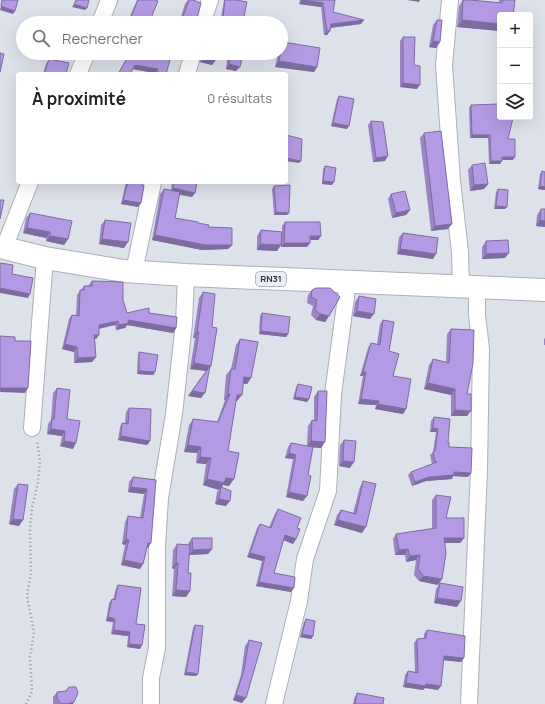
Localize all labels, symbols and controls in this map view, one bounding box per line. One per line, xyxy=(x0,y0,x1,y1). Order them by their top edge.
map controls xyxy=(497,12,533,120)
button: + xyxy=(497,12,533,48)
search box xyxy=(16,16,288,60)
icon: search xyxy=(30,27,52,49)
text: Rechercher xyxy=(62,28,143,49)
button: − xyxy=(497,48,533,84)
button: layers xyxy=(497,84,533,120)
text: À proximité xyxy=(32,87,126,110)
text: 0 résultats xyxy=(207,89,272,107)
road number: RN31 xyxy=(256,272,286,286)

